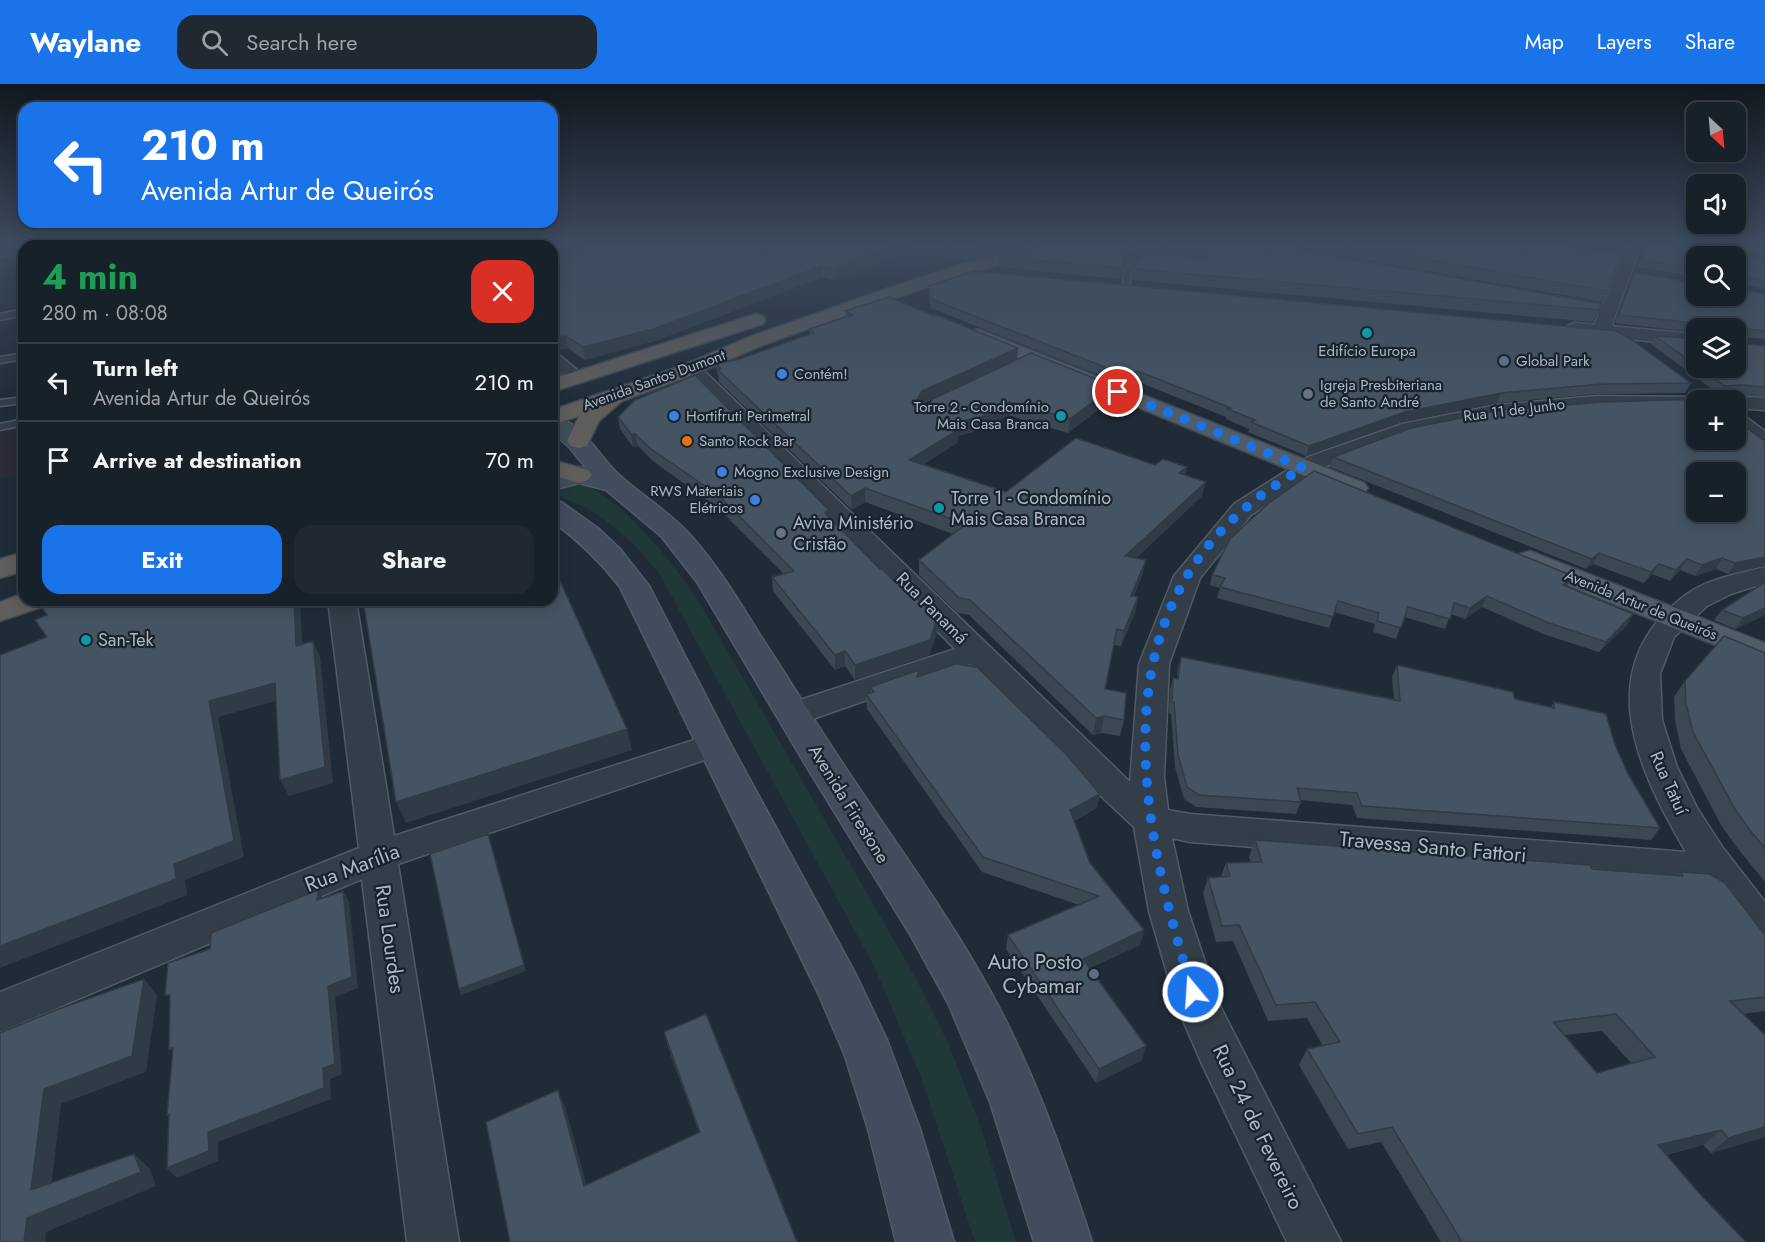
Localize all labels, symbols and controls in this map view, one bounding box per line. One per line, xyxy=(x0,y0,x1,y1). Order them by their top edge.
search box xyxy=(177,15,597,69)
text: Waylane xyxy=(30,22,141,63)
icon: search xyxy=(198,26,231,59)
text: Search here xyxy=(246,26,358,58)
text: Map xyxy=(1525,27,1564,57)
text: Layers xyxy=(1597,27,1652,57)
text: Share xyxy=(1685,27,1735,57)
north arrow xyxy=(1686,102,1746,162)
map controls xyxy=(1686,102,1746,522)
text: 210 m xyxy=(141,115,265,176)
icon: left xyxy=(42,126,120,204)
text: Avenida Artur de Queirós xyxy=(141,171,434,210)
button: sound xyxy=(1686,174,1746,234)
button: search xyxy=(1686,246,1746,306)
text: 4 min xyxy=(42,250,138,302)
button: close xyxy=(471,260,534,323)
text: 280 m · 08:08 xyxy=(42,299,168,328)
button: layers xyxy=(1686,318,1746,378)
marker: Edifício Europa xyxy=(1360,326,1374,340)
place label: Edifício Europa xyxy=(1318,340,1416,362)
street label: Avenida Santos Dumont xyxy=(580,344,729,416)
place label: Global Park xyxy=(1516,350,1590,372)
text: Turn left xyxy=(93,352,178,384)
marker: Global Park xyxy=(1497,354,1511,368)
place label: Contém! xyxy=(794,363,848,385)
icon: left xyxy=(42,366,75,399)
text: 210 m xyxy=(475,366,534,398)
pin xyxy=(1092,366,1143,417)
marker: Contém! xyxy=(775,367,789,381)
place label: Igreja Presbiteriana de Santo André xyxy=(1320,374,1442,413)
icon: arrive xyxy=(1101,375,1134,408)
text: Avenida Artur de Queirós xyxy=(93,384,310,413)
marker: Igreja Presbiteriana de Santo André xyxy=(1301,387,1315,401)
button: + xyxy=(1686,390,1746,450)
street label: Rua 11 de Junho xyxy=(1462,393,1566,427)
place label: Torre 2 - Condomínio Mais Casa Branca xyxy=(914,396,1049,435)
place label: Hortifruti Perimetral xyxy=(686,405,810,427)
marker: Hortifruti Perimetral xyxy=(667,409,681,423)
marker: Torre 2 - Condomínio Mais Casa Branca xyxy=(1054,409,1068,423)
place label: Santo Rock Bar xyxy=(699,430,795,452)
marker: Santo Rock Bar xyxy=(680,434,694,448)
icon: arrive xyxy=(42,444,75,477)
text: Arrive at destination xyxy=(93,444,302,476)
text: 70 m xyxy=(485,444,534,476)
place label: Mogno Exclusive Design xyxy=(734,461,889,483)
button: − xyxy=(1686,462,1746,522)
marker: Mogno Exclusive Design xyxy=(715,465,729,479)
place label: RWS Materiais Elétricos xyxy=(650,480,743,519)
place label: Torre 1 - Condomínio Mais Casa Branca xyxy=(951,485,1111,532)
marker: RWS Materiais Elétricos xyxy=(748,493,762,507)
marker: Torre 1 - Condomínio Mais Casa Branca xyxy=(932,501,946,515)
place label: Aviva Ministério Cristão xyxy=(793,510,914,557)
button: Exit xyxy=(42,525,282,594)
button: Share xyxy=(294,525,534,594)
marker: Aviva Ministério Cristão xyxy=(774,526,788,540)
street label: Avenida Artur de Queirós xyxy=(1561,564,1721,646)
street label: Rua Panamá xyxy=(890,566,974,650)
place label: San-Tek xyxy=(98,627,154,653)
marker: San-Tek xyxy=(79,633,93,647)
street label: Avenida Firestone xyxy=(802,740,896,868)
street label: Rua Tatuí xyxy=(1643,747,1695,820)
street label: Travessa Santo Fattori xyxy=(1338,824,1528,870)
street label: Rua Marília xyxy=(300,836,404,900)
street label: Rua Lourdes xyxy=(368,883,412,995)
place label: Auto Posto Cybamar xyxy=(987,947,1083,1001)
position arrow xyxy=(1161,960,1225,1024)
marker: Auto Posto Cybamar xyxy=(1087,967,1101,981)
street label: Rua 24 de Fevereiro xyxy=(1205,1039,1311,1215)

